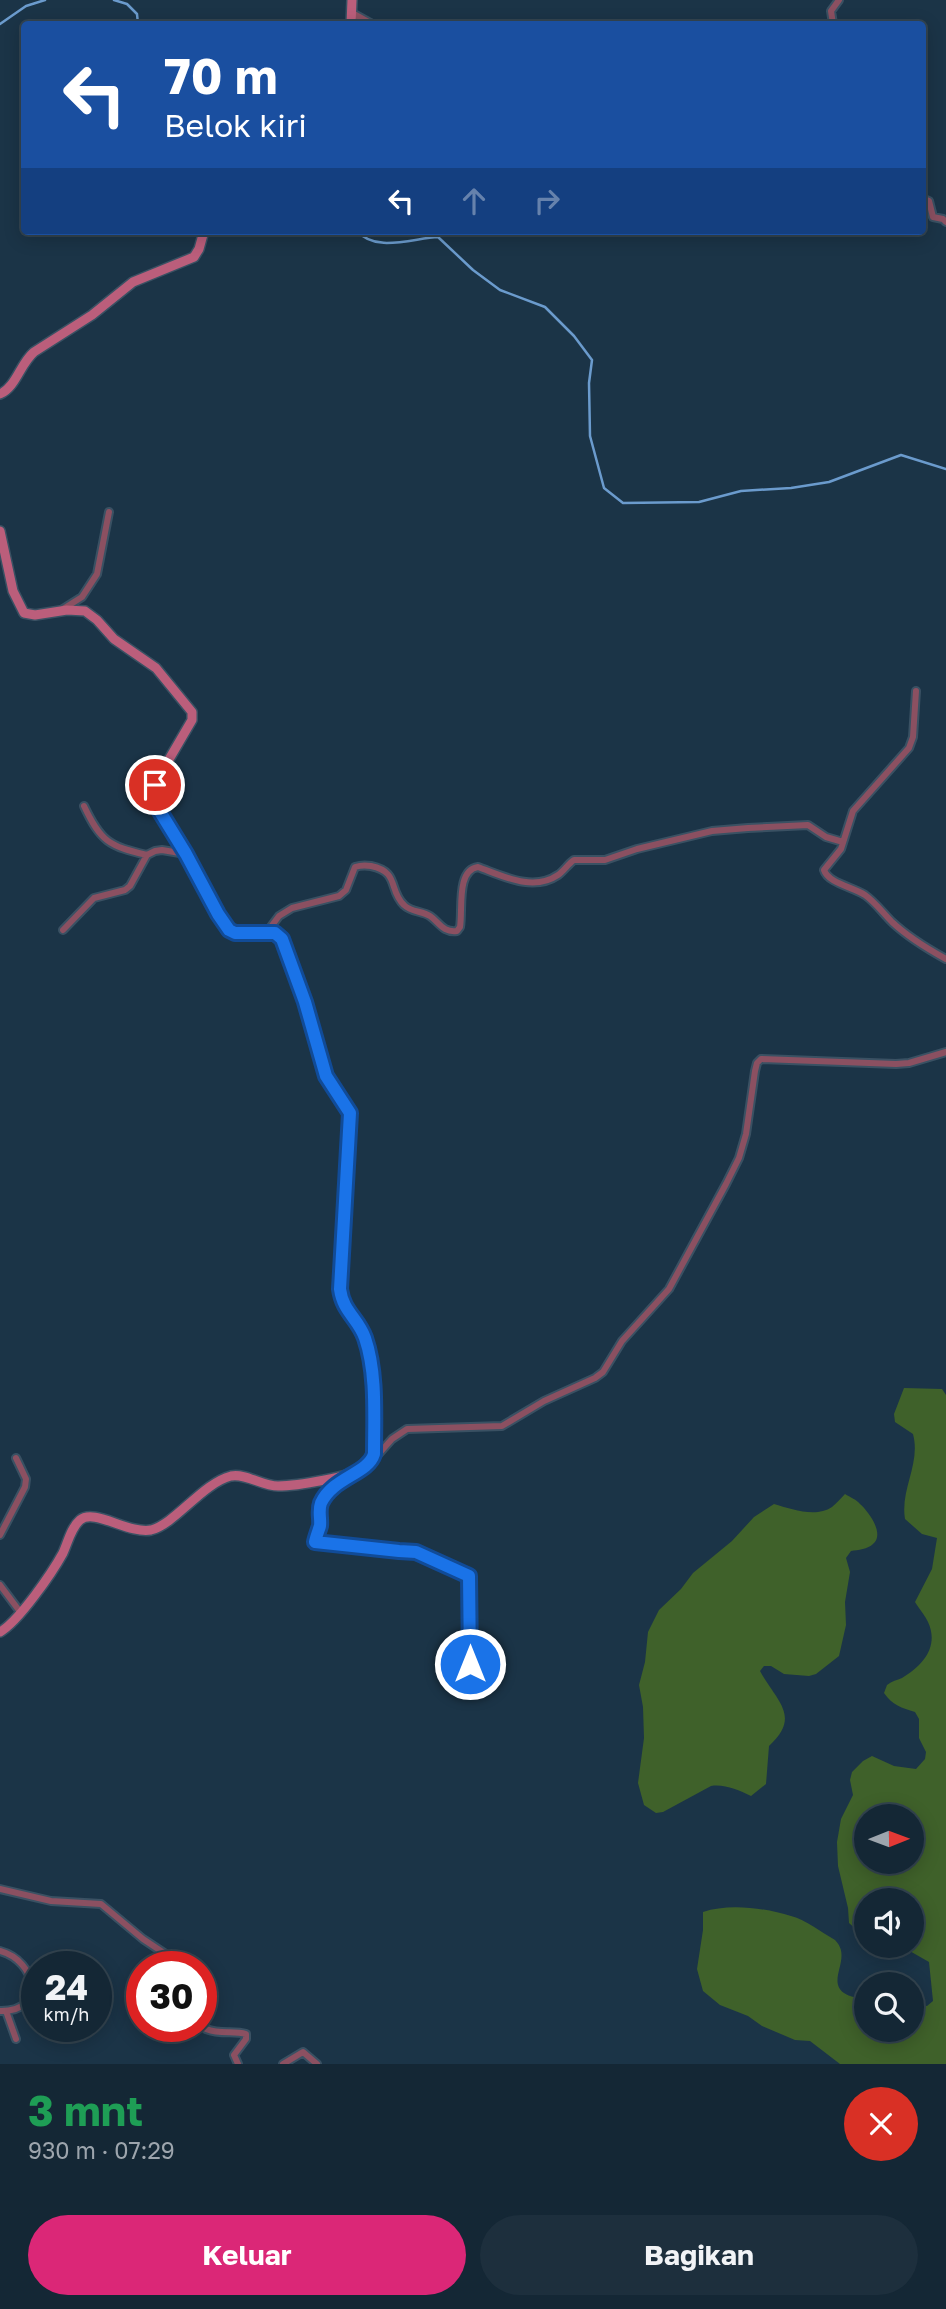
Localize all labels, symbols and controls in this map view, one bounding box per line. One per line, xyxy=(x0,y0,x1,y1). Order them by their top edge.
text: 70 m xyxy=(164,46,278,105)
icon: left xyxy=(49,49,140,140)
text: Belok kiri xyxy=(164,106,307,144)
icon: left xyxy=(382,182,420,220)
icon: ahead xyxy=(455,182,493,220)
icon: right xyxy=(528,182,566,220)
pin xyxy=(125,755,185,815)
icon: arrive xyxy=(136,766,174,804)
position arrow xyxy=(433,1627,507,1701)
north arrow xyxy=(854,1804,924,1874)
map controls xyxy=(854,1804,924,2042)
button: sound xyxy=(854,1888,924,1958)
speed limit sign: 30 xyxy=(126,1951,217,2042)
text: 24 xyxy=(45,1966,88,2008)
button: search xyxy=(854,1972,924,2042)
text: km/h xyxy=(44,2003,89,2025)
text: 3 mnt xyxy=(28,2085,143,2135)
button: close xyxy=(844,2087,918,2161)
text: 930 m · 07:29 xyxy=(28,2136,175,2164)
button: Keluar xyxy=(28,2215,466,2295)
button: Bagikan xyxy=(480,2215,918,2295)

